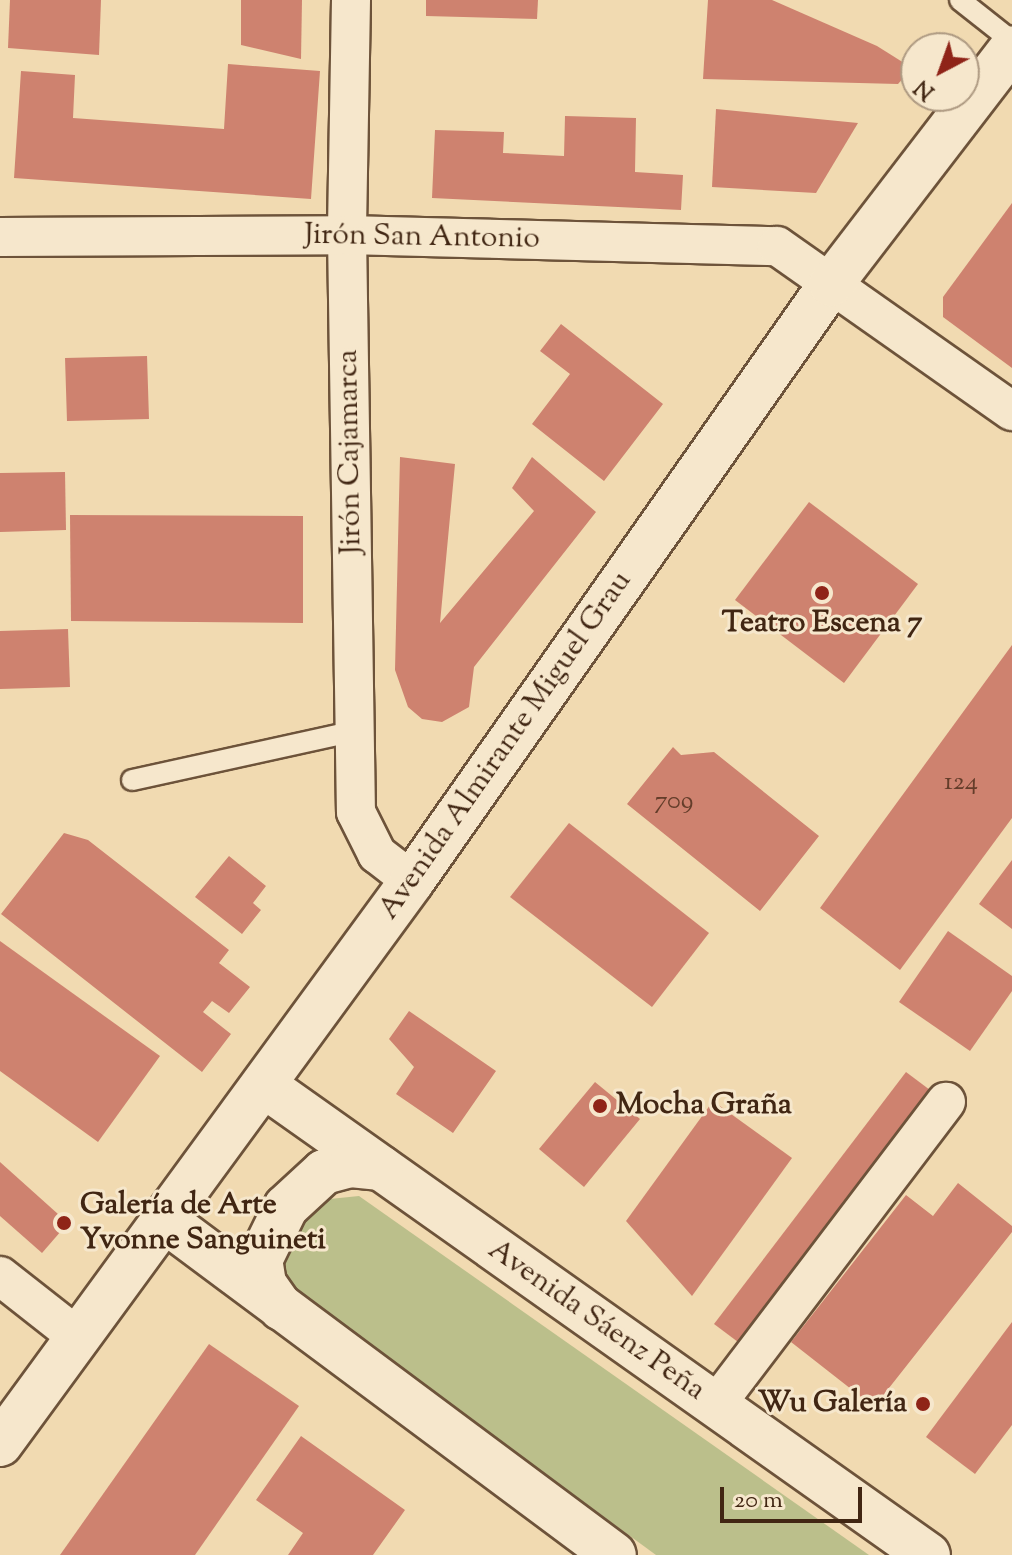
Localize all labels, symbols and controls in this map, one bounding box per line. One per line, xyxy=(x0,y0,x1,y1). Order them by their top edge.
north arrow xyxy=(900,32,980,112)
text: N xyxy=(908,71,943,106)
street label: Jirón San Antonio xyxy=(304,218,540,258)
street label: Jirón Cajamarca xyxy=(331,349,371,555)
street label: Avenida Almirante Miguel Grau xyxy=(372,565,640,927)
marker: Teatro Escena 7 xyxy=(813,584,831,602)
place label: Teatro Escena 7 xyxy=(722,606,922,642)
house number: 124 xyxy=(944,767,978,799)
house number: 709 xyxy=(655,786,693,818)
place label: Mocha Graña xyxy=(616,1088,792,1124)
marker: Mocha Graña xyxy=(591,1097,609,1115)
place label: Galería de Arte Yvonne Sanguineti xyxy=(80,1188,326,1258)
marker: Galería de Arte Yvonne Sanguineti xyxy=(55,1214,73,1232)
street label: Avenida Sáenz Peña xyxy=(481,1233,711,1409)
place label: Wu Galería xyxy=(758,1386,907,1422)
marker: Wu Galería xyxy=(914,1395,932,1413)
scale bar xyxy=(724,1471,866,1521)
text: 20 m xyxy=(734,1484,783,1518)

